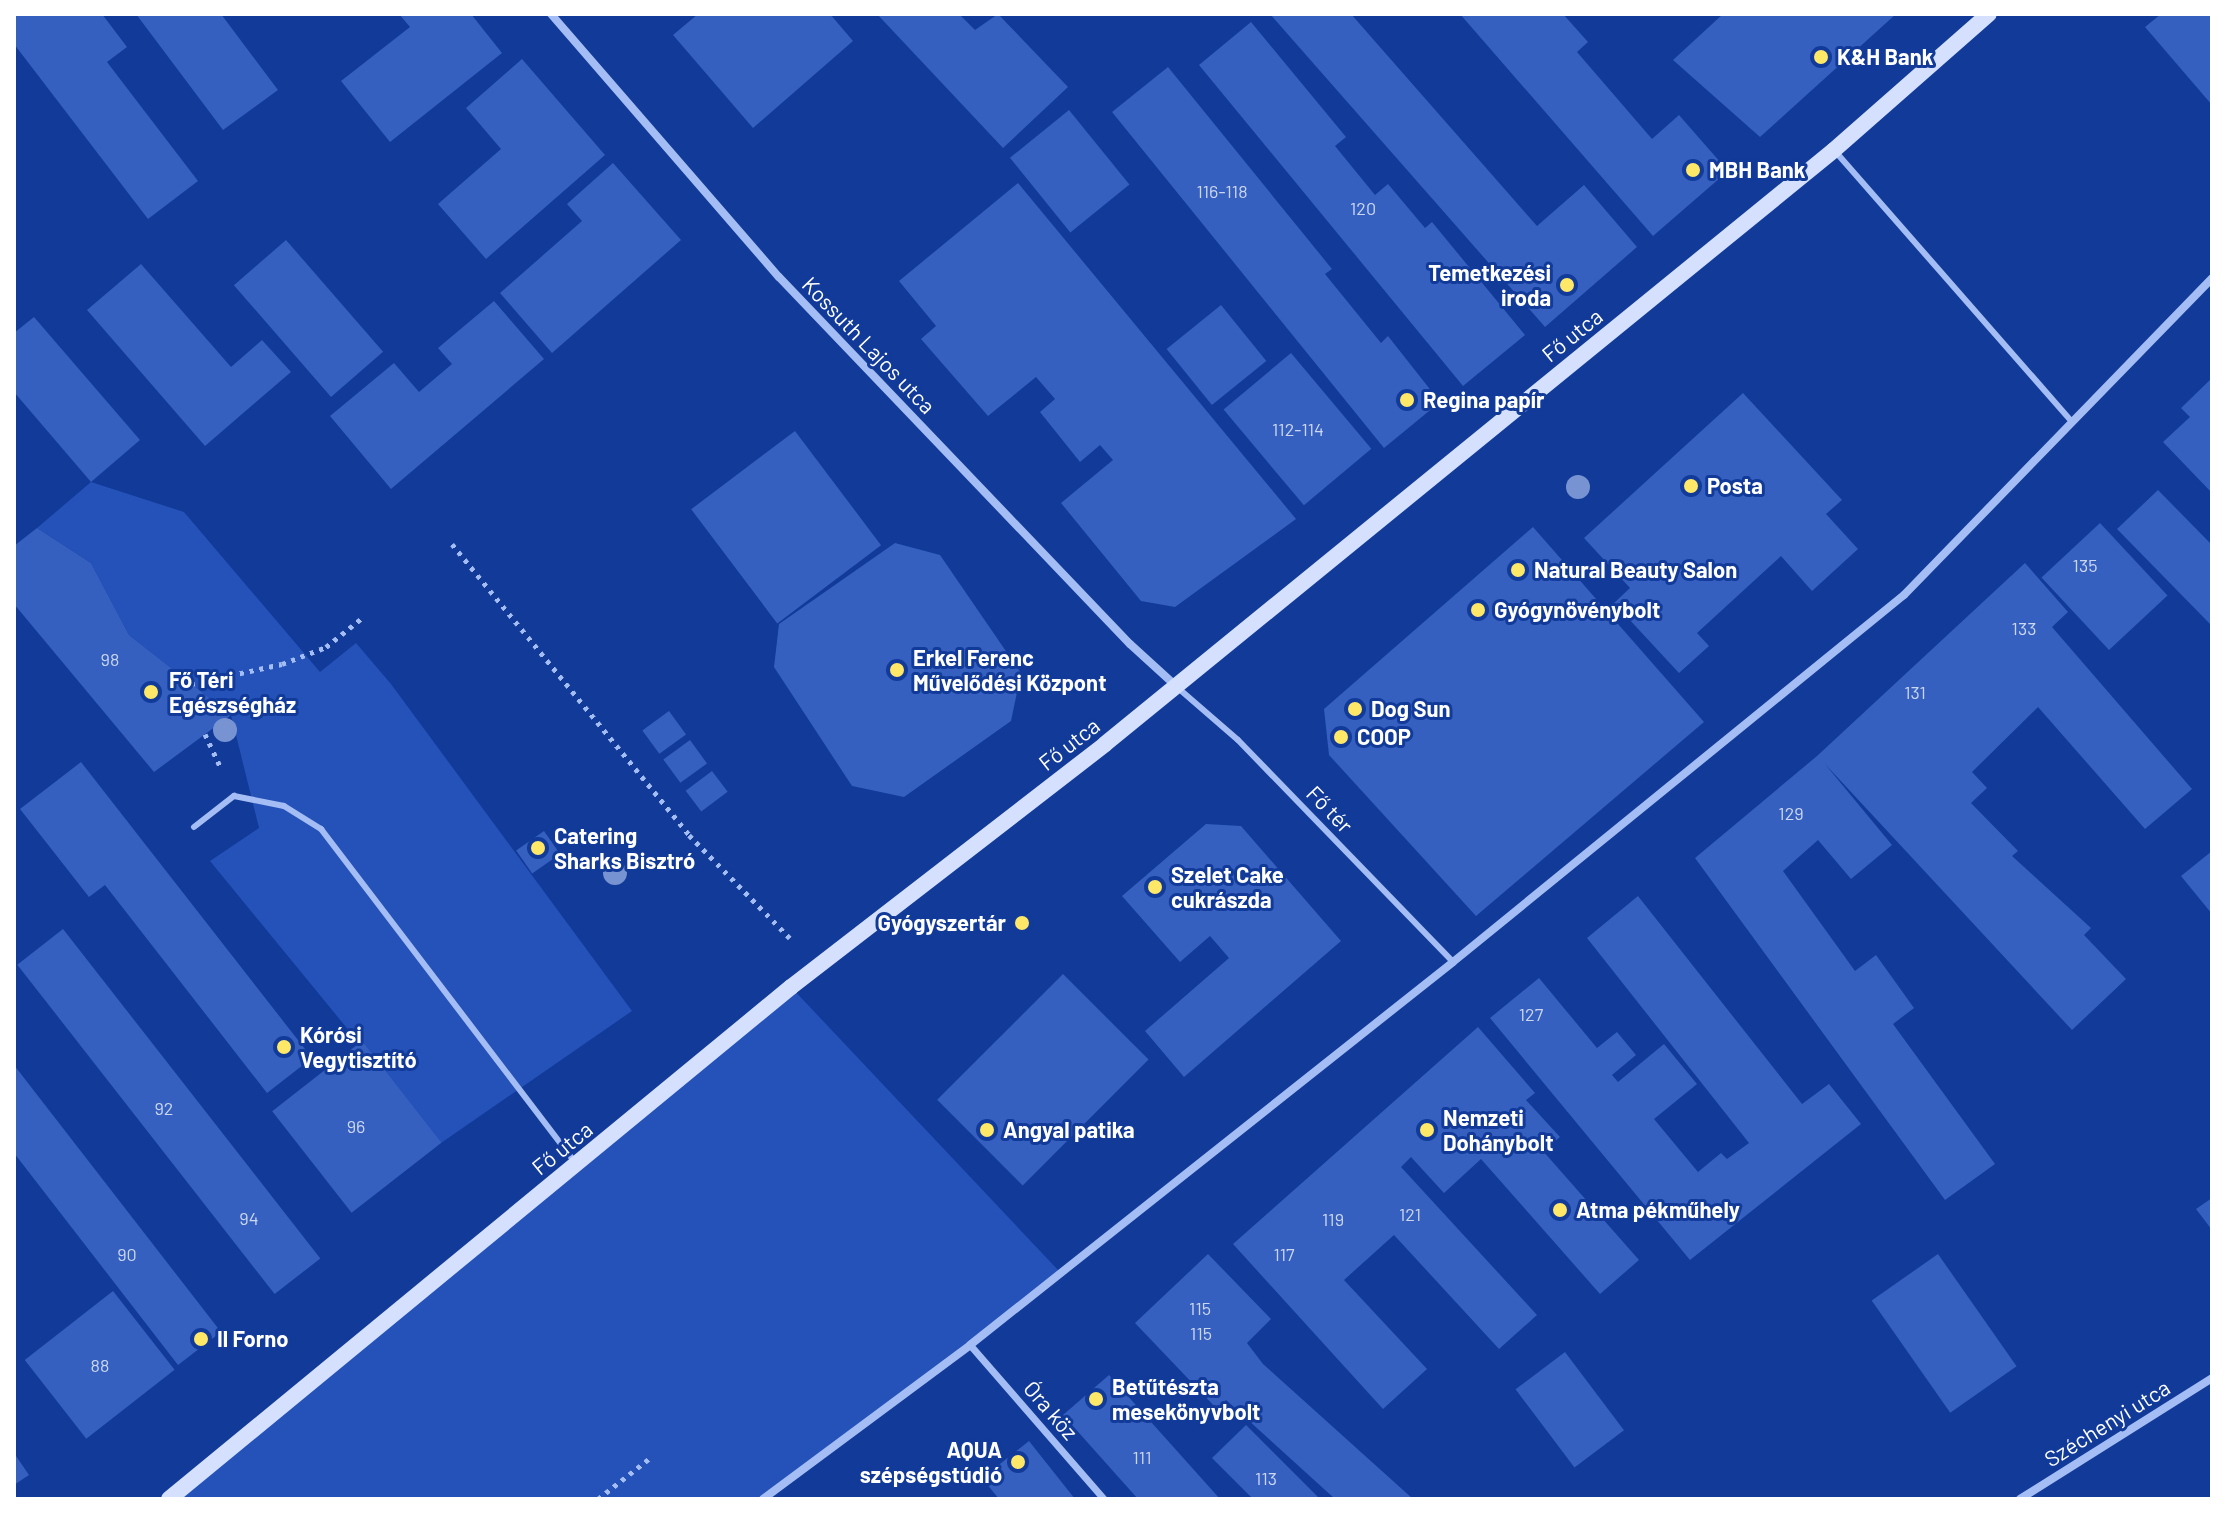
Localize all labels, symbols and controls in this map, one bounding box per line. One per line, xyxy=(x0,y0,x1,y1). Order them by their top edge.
place label: K&H Bank xyxy=(1837,44,1933,70)
marker: K&H Bank xyxy=(1812,48,1830,66)
place label: MBH Bank xyxy=(1709,157,1806,183)
marker: MBH Bank xyxy=(1684,161,1702,179)
house number: 116-118 xyxy=(1196,180,1248,202)
house number: 120 xyxy=(1350,197,1376,219)
place label: Temetkezési iroda xyxy=(1428,259,1551,310)
street label: Kossuth Lajos utca xyxy=(797,271,941,419)
marker: Temetkezési iroda xyxy=(1558,276,1576,294)
street label: Fő utca xyxy=(1537,303,1607,367)
place label: Regina papír xyxy=(1423,387,1545,413)
marker: Regina papír xyxy=(1398,391,1416,409)
house number: 112-114 xyxy=(1272,418,1324,440)
place label: Posta xyxy=(1707,473,1763,499)
marker: Posta xyxy=(1682,477,1700,495)
house number: 135 xyxy=(2073,554,2097,576)
place label: Natural Beauty Salon xyxy=(1534,557,1737,583)
marker: Natural Beauty Salon xyxy=(1509,561,1527,579)
place label: Gyógynövénybolt xyxy=(1494,597,1660,623)
marker: Gyógynövénybolt xyxy=(1469,601,1487,619)
house number: 133 xyxy=(2012,617,2036,639)
place label: Erkel Ferenc Művelődési Központ xyxy=(913,644,1107,696)
house number: 98 xyxy=(101,648,119,670)
marker: Erkel Ferenc Művelődési Központ xyxy=(888,661,906,679)
place label: Fő Téri Egészségház xyxy=(169,666,296,718)
marker: Fő Téri Egészségház xyxy=(140,681,162,703)
house number: 131 xyxy=(1904,681,1926,703)
place label: Dog Sun xyxy=(1371,696,1451,722)
marker: Dog Sun xyxy=(1346,700,1364,718)
street label: Fő utca xyxy=(1033,712,1105,776)
place label: COOP xyxy=(1357,724,1411,750)
marker: COOP xyxy=(1332,728,1350,746)
street label: Fő tér xyxy=(1301,780,1359,838)
house number: 129 xyxy=(1778,802,1804,824)
place label: Catering Sharks Bisztró xyxy=(554,822,695,874)
marker: Catering Sharks Bisztró xyxy=(529,839,547,857)
place label: Szelet Cake cukrászda xyxy=(1171,861,1284,912)
marker: Szelet Cake cukrászda xyxy=(1146,878,1164,896)
place label: Gyógyszertár xyxy=(877,910,1006,936)
marker: Gyógyszertár xyxy=(1013,914,1031,932)
house number: 127 xyxy=(1519,1003,1543,1025)
place label: Kórósi Vegytisztító xyxy=(300,1021,417,1072)
marker: Kórósi Vegytisztító xyxy=(275,1038,293,1056)
house number: 92 xyxy=(154,1097,174,1119)
place label: Nemzeti Dohánybolt xyxy=(1443,1104,1554,1156)
house number: 96 xyxy=(347,1115,365,1137)
street label: Fő utca xyxy=(527,1116,597,1180)
place label: Angyal patika xyxy=(1003,1117,1135,1143)
marker: Angyal patika xyxy=(978,1121,996,1139)
marker: Nemzeti Dohánybolt xyxy=(1418,1121,1436,1139)
place label: Atma pékműhely xyxy=(1576,1197,1740,1223)
marker: Atma pékműhely xyxy=(1551,1201,1569,1219)
house number: 121 xyxy=(1399,1203,1421,1225)
house number: 94 xyxy=(239,1207,259,1229)
house number: 119 xyxy=(1322,1208,1344,1230)
house number: 90 xyxy=(117,1243,137,1265)
house number: 117 xyxy=(1273,1243,1295,1265)
house number: 115 xyxy=(1189,1297,1211,1319)
house number: 115 xyxy=(1190,1322,1212,1344)
place label: Il Forno xyxy=(217,1326,288,1352)
marker: Il Forno xyxy=(192,1330,210,1348)
house number: 88 xyxy=(91,1354,109,1376)
place label: Betűtészta mesekönyvbolt xyxy=(1112,1373,1260,1424)
street label: Széchenyi utca xyxy=(2039,1374,2175,1472)
street label: Óra köz xyxy=(1018,1375,1084,1445)
marker: Betűtészta mesekönyvbolt xyxy=(1087,1390,1105,1408)
place label: AQUA szépségstúdió xyxy=(860,1436,1002,1488)
house number: 111 xyxy=(1132,1446,1152,1468)
marker: AQUA szépségstúdió xyxy=(1009,1453,1027,1471)
house number: 113 xyxy=(1255,1467,1277,1489)

